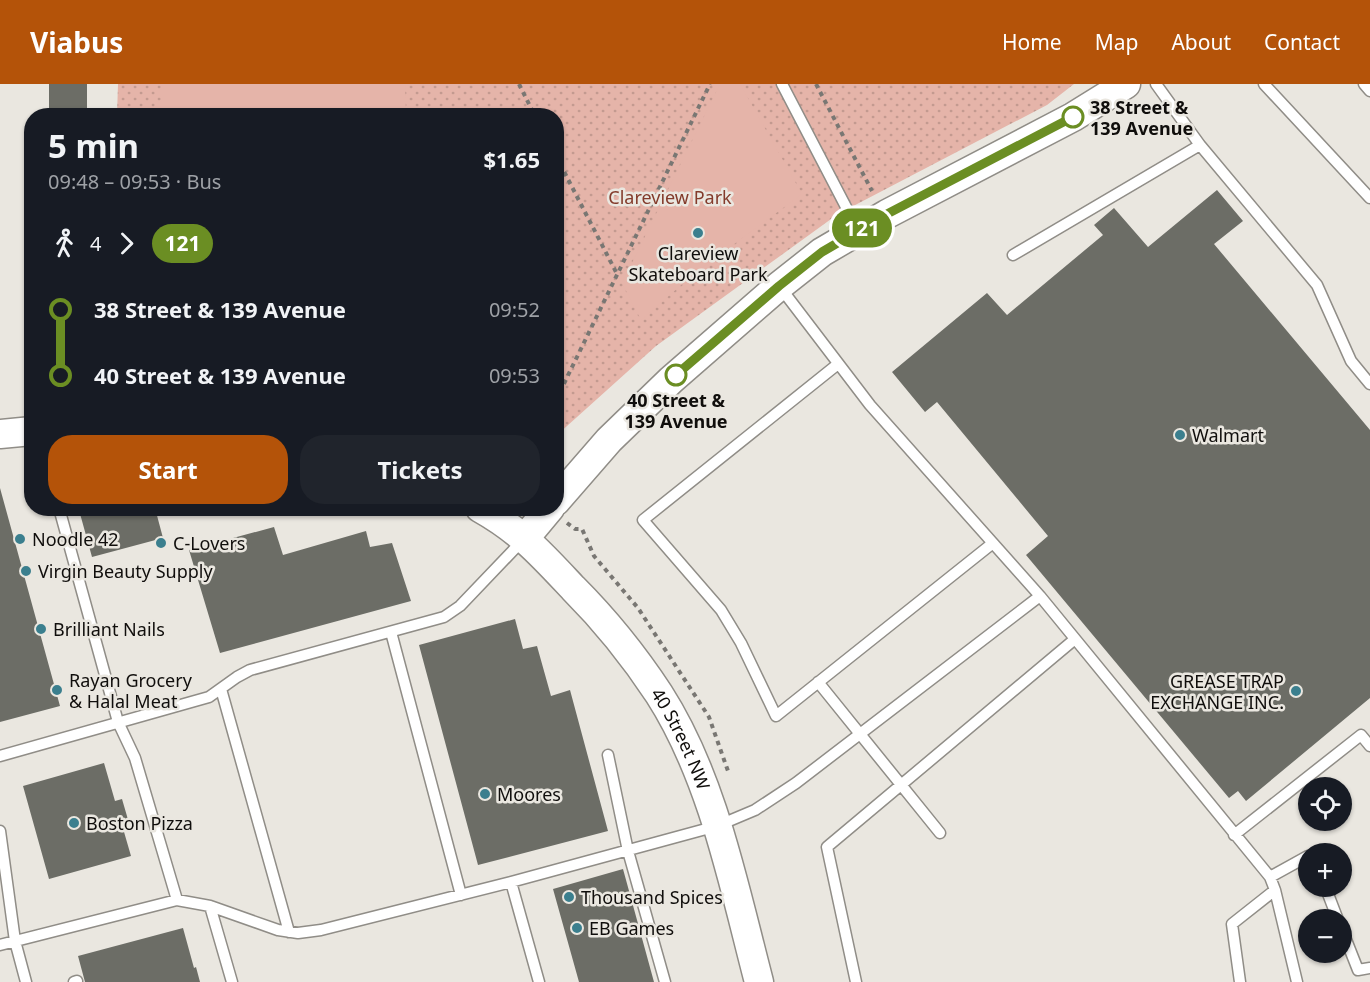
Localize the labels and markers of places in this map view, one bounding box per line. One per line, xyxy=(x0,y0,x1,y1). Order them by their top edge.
place label: 38 Street & 139 Avenue xyxy=(1090,95,1193,140)
marker: 38 Street & 139 Avenue xyxy=(1062,106,1084,128)
marker: Clareview Skateboard Park xyxy=(691,226,705,240)
place label: Clareview Skateboard Park xyxy=(628,241,768,286)
marker: 40 Street & 139 Avenue xyxy=(665,364,687,386)
place label: 40 Street & 139 Avenue xyxy=(624,388,728,433)
place label: Walmart xyxy=(1192,423,1264,447)
marker: Walmart xyxy=(1173,428,1187,442)
place label: Noodle 42 xyxy=(32,527,119,551)
place label: C-Lovers xyxy=(173,531,246,555)
marker: Noodle 42 xyxy=(13,532,27,546)
marker: C-Lovers xyxy=(154,536,168,550)
place label: Virgin Beauty Supply xyxy=(38,559,213,583)
marker: Virgin Beauty Supply xyxy=(19,564,33,578)
place label: Brilliant Nails xyxy=(53,617,165,641)
marker: Brilliant Nails xyxy=(34,622,48,636)
place label: Rayan Grocery & Halal Meat xyxy=(69,668,193,713)
place label: GREASE TRAP EXCHANGE INC. xyxy=(1150,669,1284,714)
marker: Rayan Grocery & Halal Meat xyxy=(50,683,64,697)
marker: GREASE TRAP EXCHANGE INC. xyxy=(1289,684,1303,698)
place label: Moores xyxy=(497,782,561,806)
marker: Moores xyxy=(478,787,492,801)
place label: Boston Pizza xyxy=(86,811,193,835)
marker: Boston Pizza xyxy=(67,816,81,830)
place label: Thousand Spices xyxy=(581,885,723,909)
marker: Thousand Spices xyxy=(562,890,576,904)
place label: EB Games xyxy=(589,916,674,940)
marker: EB Games xyxy=(570,921,584,935)

